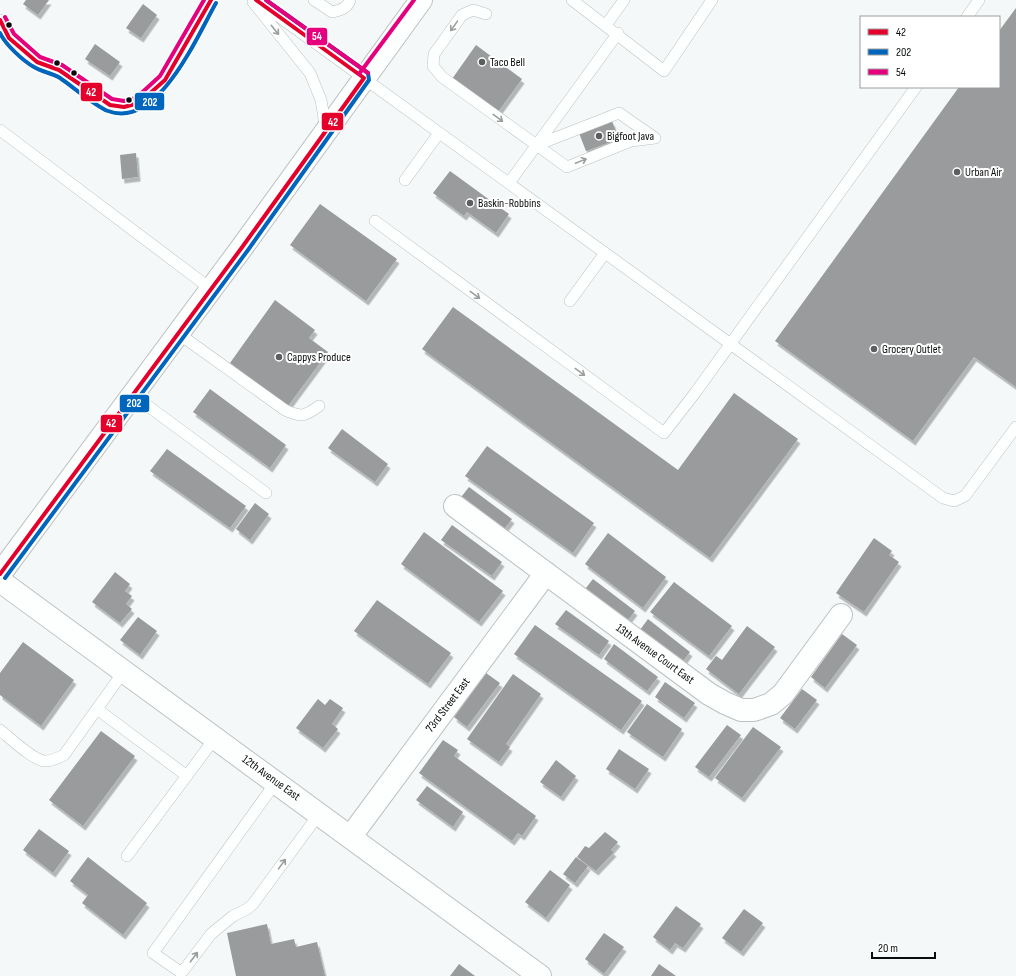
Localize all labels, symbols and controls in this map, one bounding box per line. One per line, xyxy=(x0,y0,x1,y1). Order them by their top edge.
legend xyxy=(860,16,1000,88)
unlabelled marker xyxy=(4,20,14,30)
one-way arrow xyxy=(450,20,458,31)
one-way arrow xyxy=(271,25,280,36)
text: 42 xyxy=(896,25,906,40)
line badge: 54 xyxy=(306,27,328,46)
text: 54 xyxy=(312,30,322,43)
text: 202 xyxy=(896,45,911,60)
place label: Taco Bell xyxy=(490,55,525,70)
marker: Taco Bell xyxy=(477,57,487,67)
unlabelled marker xyxy=(52,58,62,68)
text: 54 xyxy=(896,65,906,80)
unlabelled marker xyxy=(69,68,79,78)
line badge: 42 xyxy=(80,82,103,102)
text: 42 xyxy=(86,86,96,99)
line badge: 202 xyxy=(134,92,165,111)
unlabelled marker xyxy=(124,95,134,105)
text: 202 xyxy=(143,96,158,109)
line badge: 42 xyxy=(321,112,344,131)
one-way arrow xyxy=(493,114,504,122)
text: 42 xyxy=(328,116,338,129)
place label: Bigfoot Java xyxy=(607,129,655,144)
marker: Bigfoot Java xyxy=(594,131,604,141)
one-way arrow xyxy=(575,157,587,165)
place label: Urban Air xyxy=(965,165,1002,180)
marker: Urban Air xyxy=(952,167,962,177)
place label: Baskin-Robbins xyxy=(478,196,541,211)
marker: Baskin-Robbins xyxy=(465,198,475,208)
one-way arrow xyxy=(470,291,481,299)
place label: Grocery Outlet xyxy=(882,342,942,357)
marker: Grocery Outlet xyxy=(869,344,879,354)
place label: Cappys Produce xyxy=(287,350,351,365)
marker: Cappys Produce xyxy=(274,352,284,362)
one-way arrow xyxy=(575,367,586,376)
line badge: 202 xyxy=(119,394,150,413)
text: 202 xyxy=(127,397,142,410)
line badge: 42 xyxy=(100,414,123,433)
text: 42 xyxy=(106,417,116,430)
street label: 13th Avenue Court East xyxy=(613,620,697,688)
street label: 73rd Street East xyxy=(423,674,474,735)
street label: 12th Avenue East xyxy=(239,752,303,804)
one-way arrow xyxy=(278,859,286,870)
scale bar xyxy=(872,934,935,960)
text: 20 m xyxy=(878,941,898,956)
one-way arrow xyxy=(190,952,198,963)

